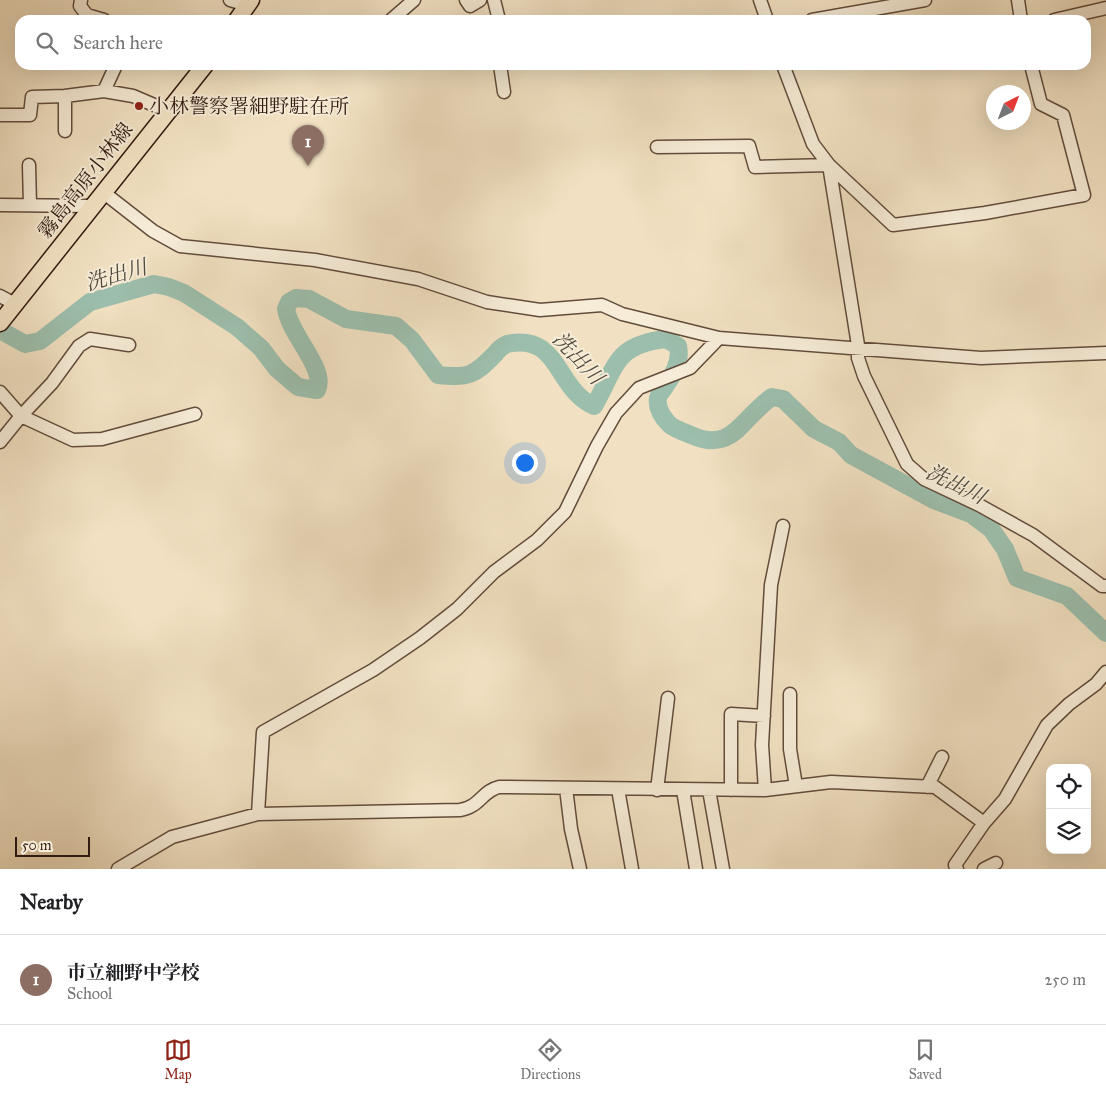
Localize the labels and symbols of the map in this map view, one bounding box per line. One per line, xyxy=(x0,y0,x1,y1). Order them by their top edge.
north arrow xyxy=(986,85,1031,130)
place label: 小林警察署細野駐在所 xyxy=(149,94,349,118)
marker: 小林警察署細野駐在所 xyxy=(133,100,145,112)
street label: 霧島高原小林線 xyxy=(32,117,138,243)
pin: 1 xyxy=(292,125,324,166)
water label: 洗出川 xyxy=(82,253,152,296)
water label: 洗出川 xyxy=(547,326,610,391)
your location xyxy=(512,450,538,476)
water label: 洗出川 xyxy=(922,459,992,510)
scale bar xyxy=(15,834,90,857)

